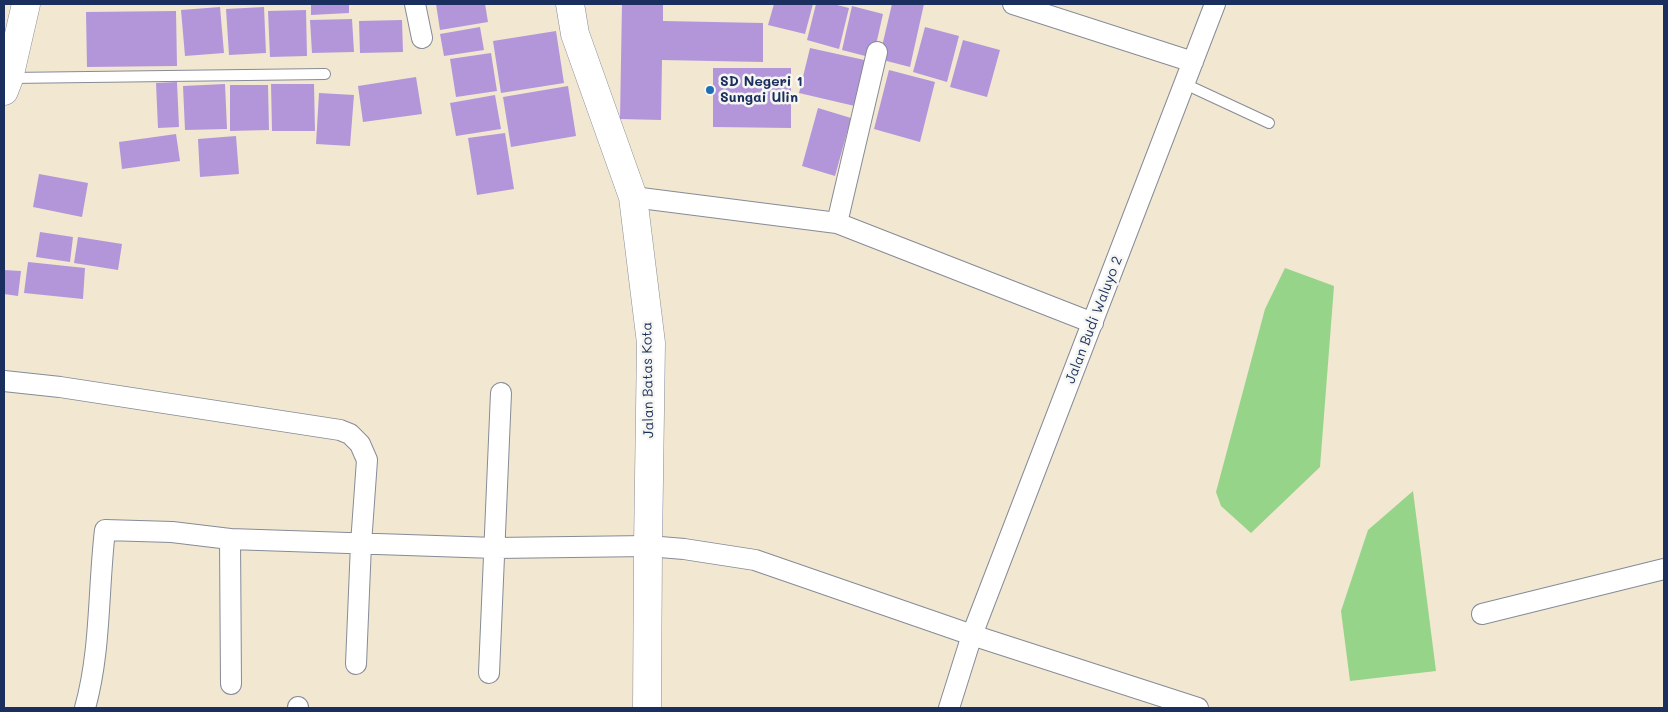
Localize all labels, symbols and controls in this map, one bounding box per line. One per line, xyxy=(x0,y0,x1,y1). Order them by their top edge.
place label: SD Negeri 1 Sungai Ulin xyxy=(720,74,803,106)
marker: SD Negeri 1 Sungai Ulin xyxy=(704,84,716,96)
street label: Jalan Budi Waluyo 2 xyxy=(1062,254,1126,386)
street label: Jalan Batas Kota xyxy=(639,322,657,438)

